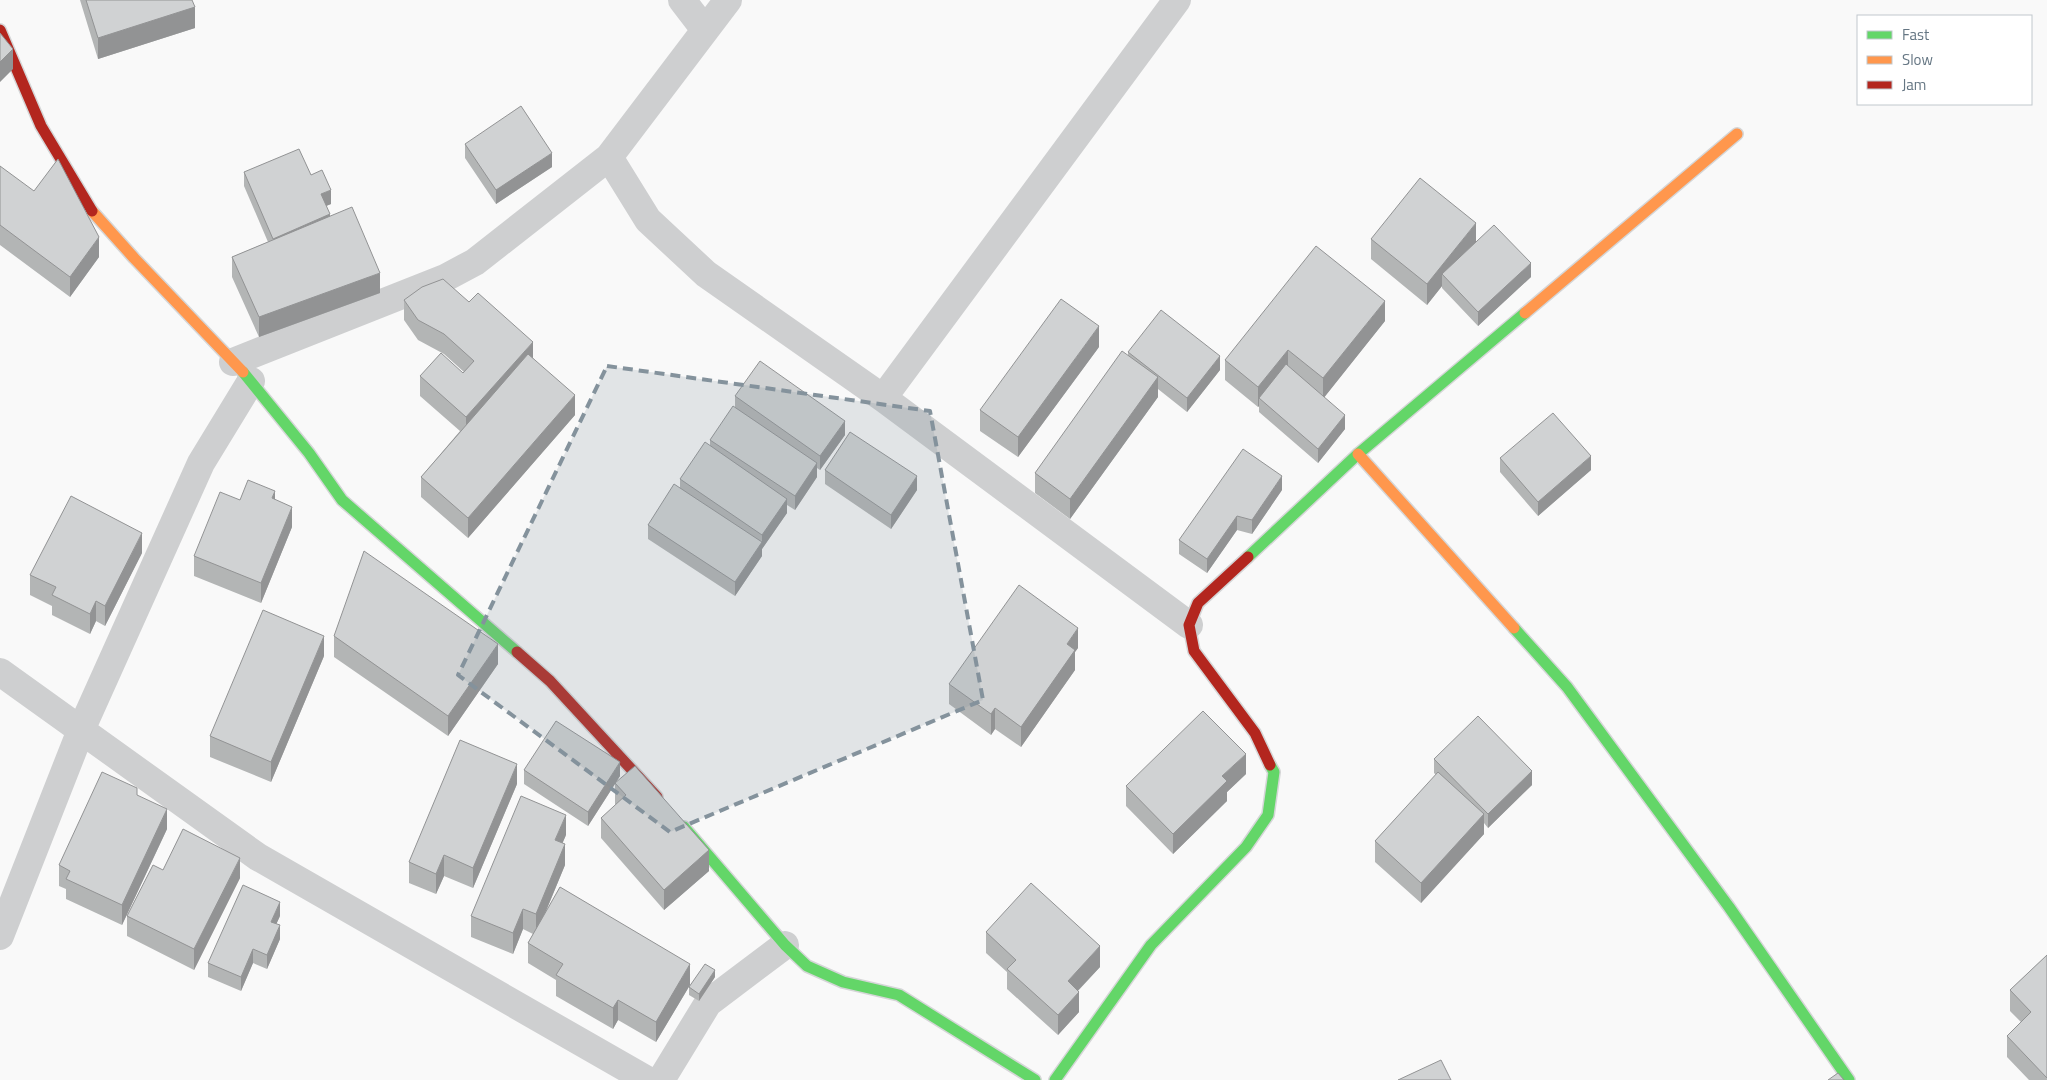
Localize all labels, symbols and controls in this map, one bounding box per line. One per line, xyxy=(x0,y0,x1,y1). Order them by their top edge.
legend xyxy=(1857,15,2032,105)
text: Fast xyxy=(1902,23,1930,46)
text: Slow xyxy=(1902,48,1933,71)
text: Jam xyxy=(1902,73,1926,96)

